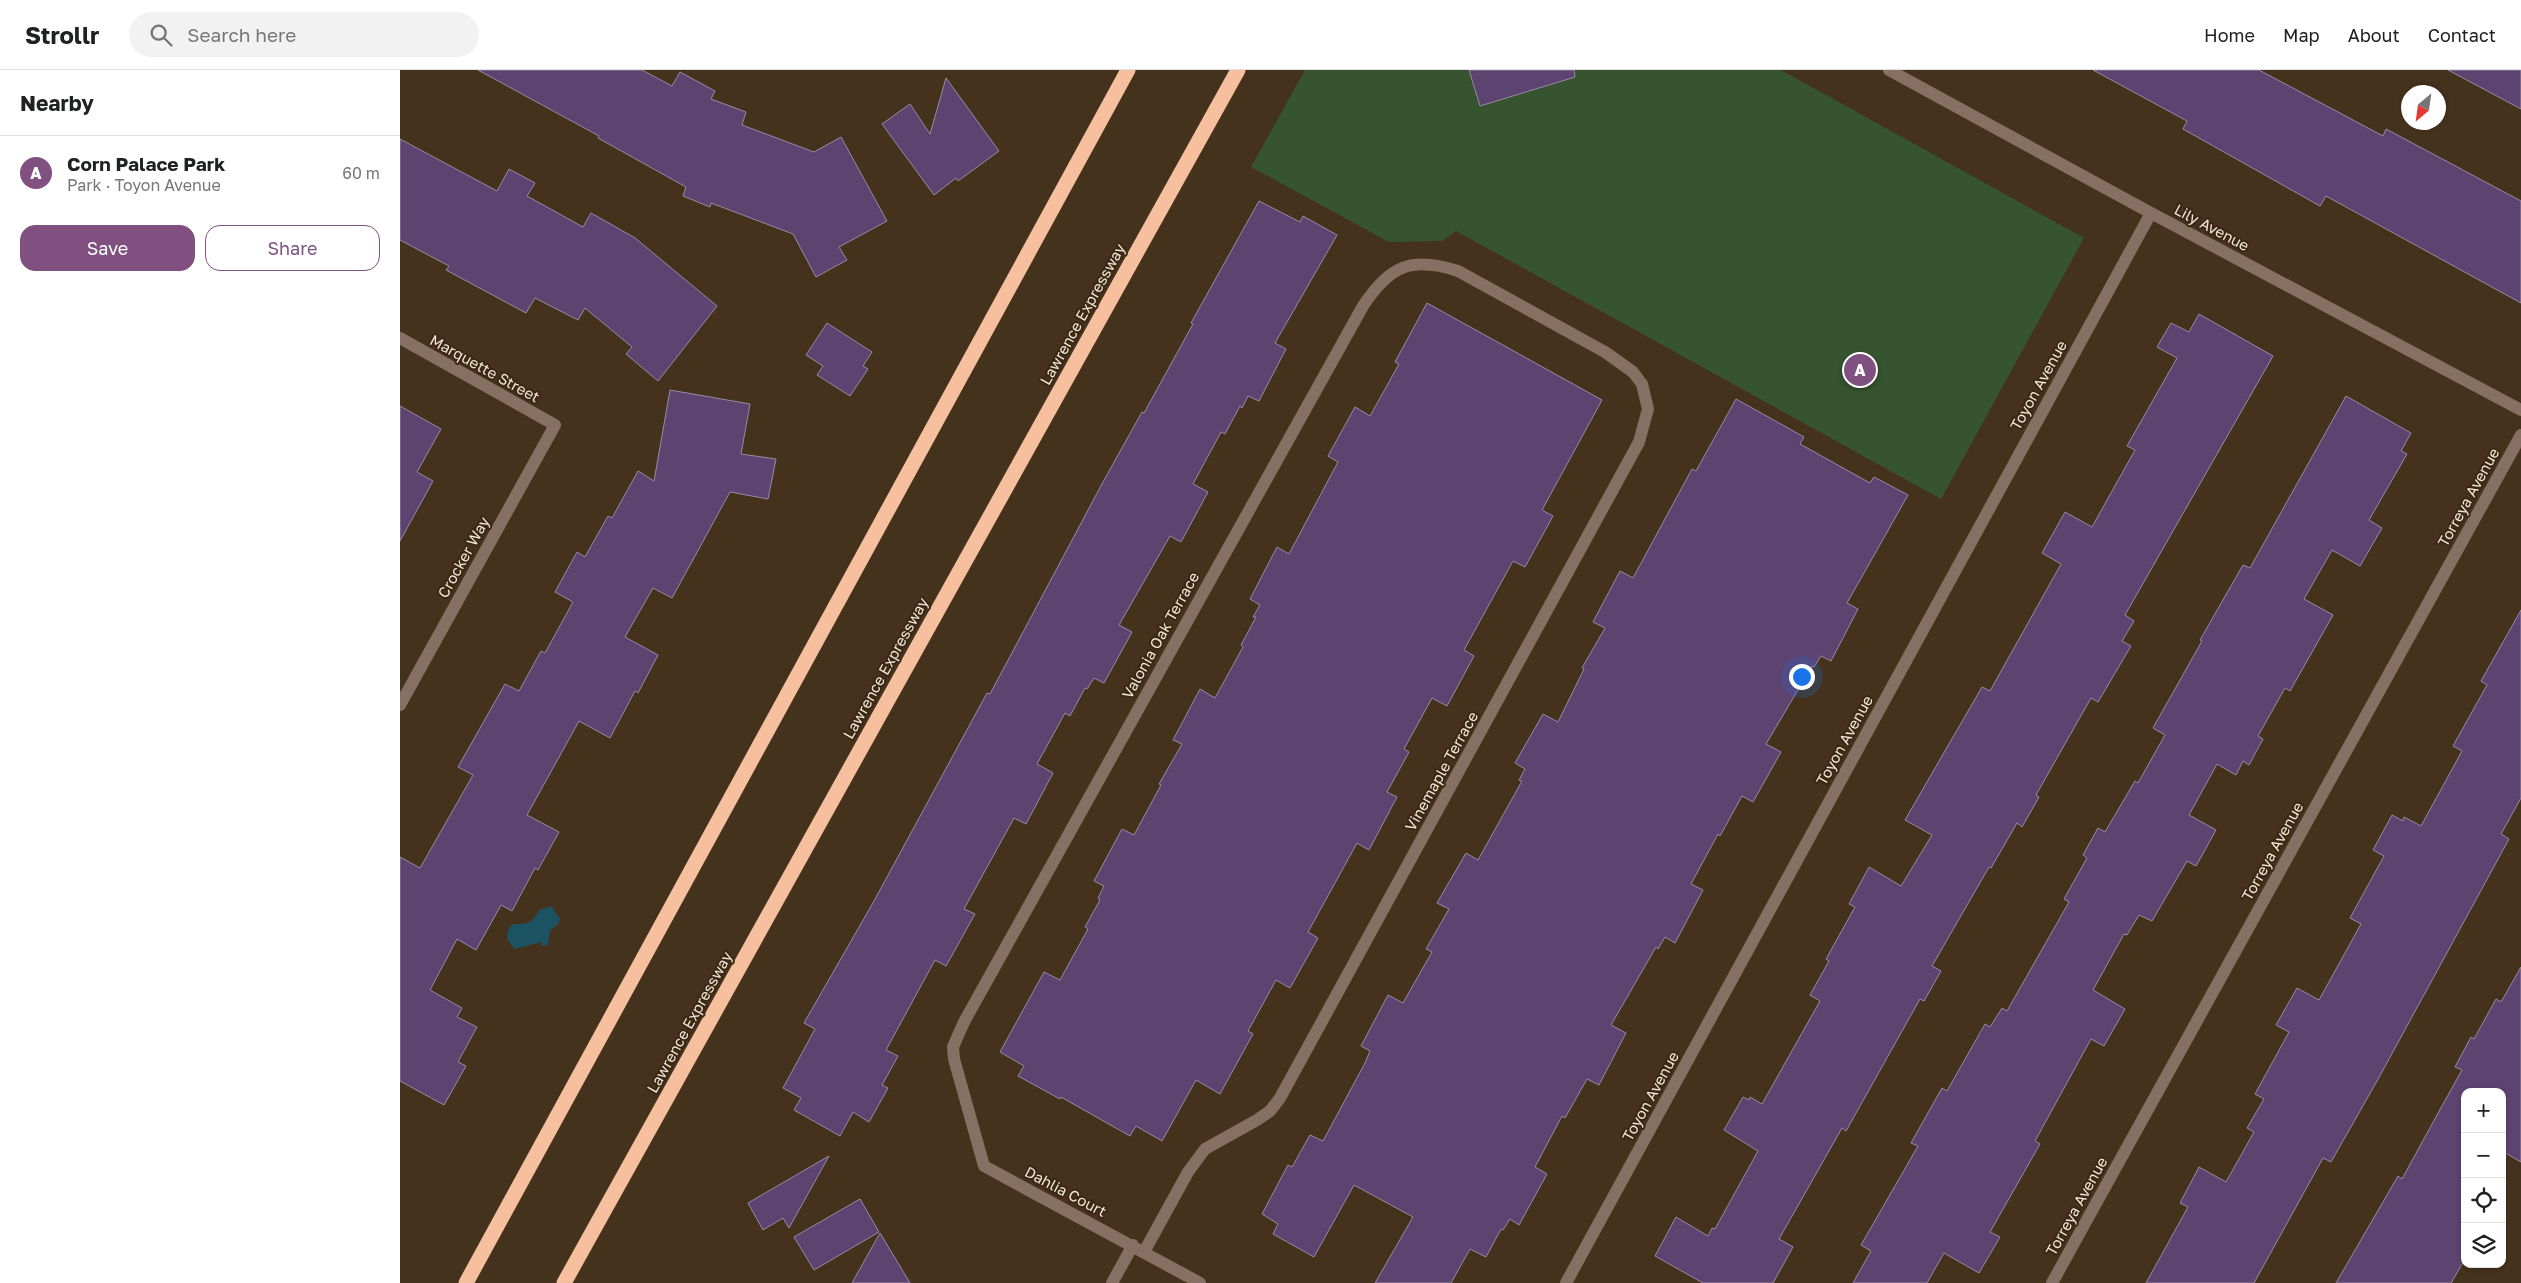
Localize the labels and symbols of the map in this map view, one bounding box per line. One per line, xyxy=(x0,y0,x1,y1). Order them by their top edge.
north arrow xyxy=(2401,85,2446,130)
street label: Lily Avenue xyxy=(2171,200,2253,254)
street label: Lawrence Expressway xyxy=(1036,240,1129,388)
street label: Marquette Street xyxy=(427,330,543,406)
street label: Toyon Avenue xyxy=(2006,337,2070,433)
pin: A xyxy=(1844,351,1876,389)
street label: Torreya Avenue xyxy=(2433,444,2503,549)
street label: Crocker Way xyxy=(433,513,493,601)
street label: Valonia Oak Terrace xyxy=(1118,568,1202,702)
street label: Lawrence Expressway xyxy=(839,594,932,742)
your location xyxy=(1789,664,1815,690)
street label: Toyon Avenue xyxy=(1812,692,1876,788)
street label: Vinemaple Terrace xyxy=(1401,708,1481,834)
street label: Torreya Avenue xyxy=(2237,798,2307,903)
street label: Lawrence Expressway xyxy=(643,948,736,1096)
street label: Toyon Avenue xyxy=(1618,1048,1682,1144)
street label: Torreya Avenue xyxy=(2041,1153,2111,1258)
street label: Dahlia Court xyxy=(1022,1162,1110,1220)

